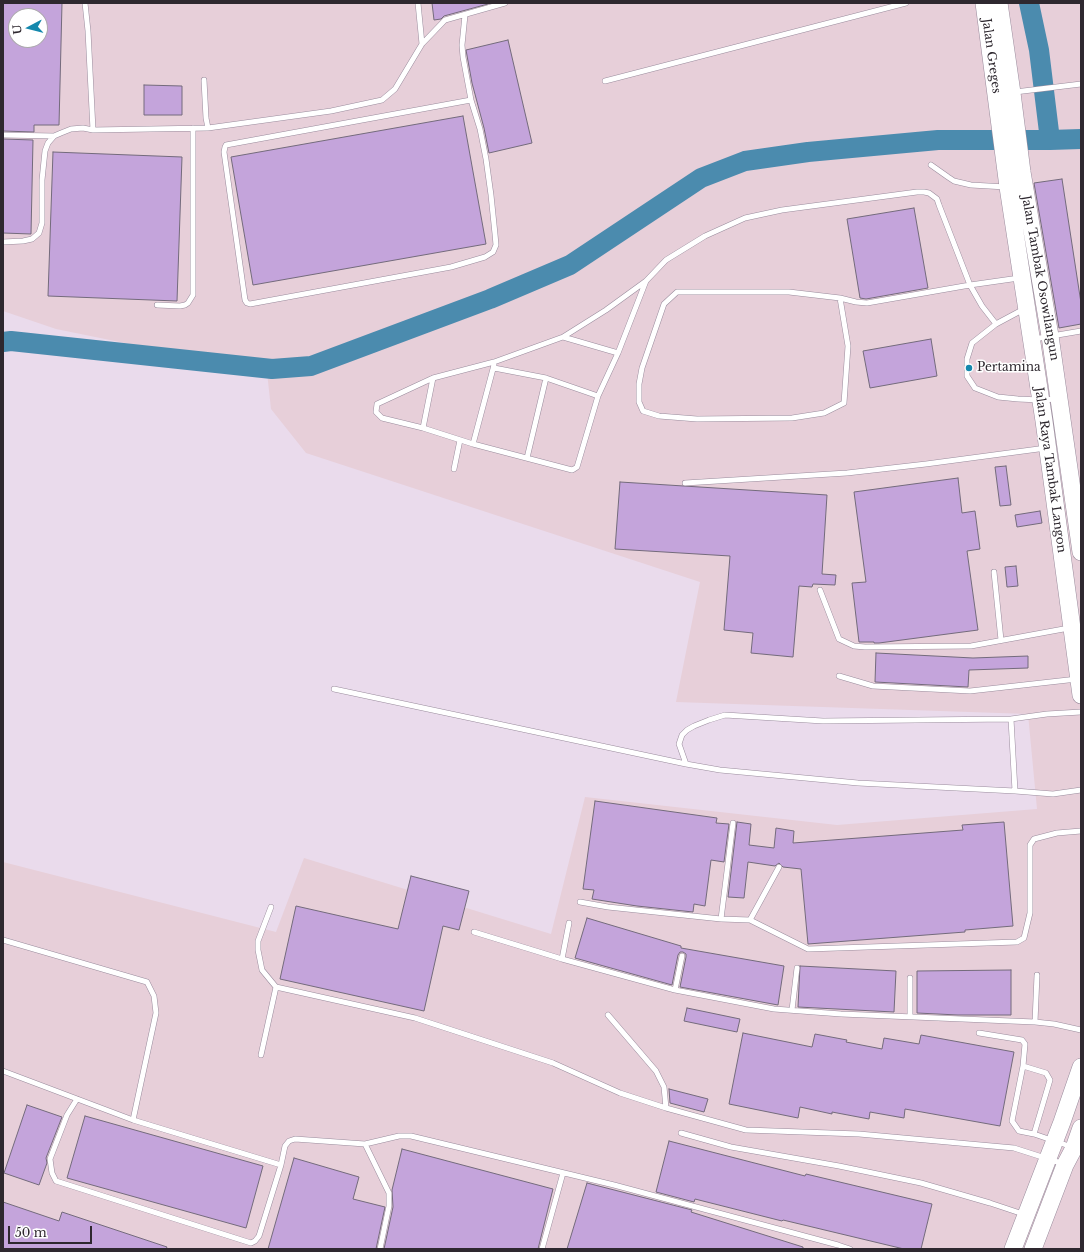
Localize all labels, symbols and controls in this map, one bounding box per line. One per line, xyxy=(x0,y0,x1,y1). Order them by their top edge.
north arrow xyxy=(8,8,48,48)
street label: Jalan Greges xyxy=(979,18,1003,94)
text: U xyxy=(10,24,25,35)
street label: Jalan Tambak Osowilangun xyxy=(1018,194,1062,362)
place label: Pertamina xyxy=(977,361,1041,375)
marker: Pertamina xyxy=(964,363,974,373)
street label: Jalan Raya Tambak Langon xyxy=(1031,386,1069,554)
scale bar xyxy=(10,1218,94,1244)
text: 50 m xyxy=(15,1225,47,1240)

